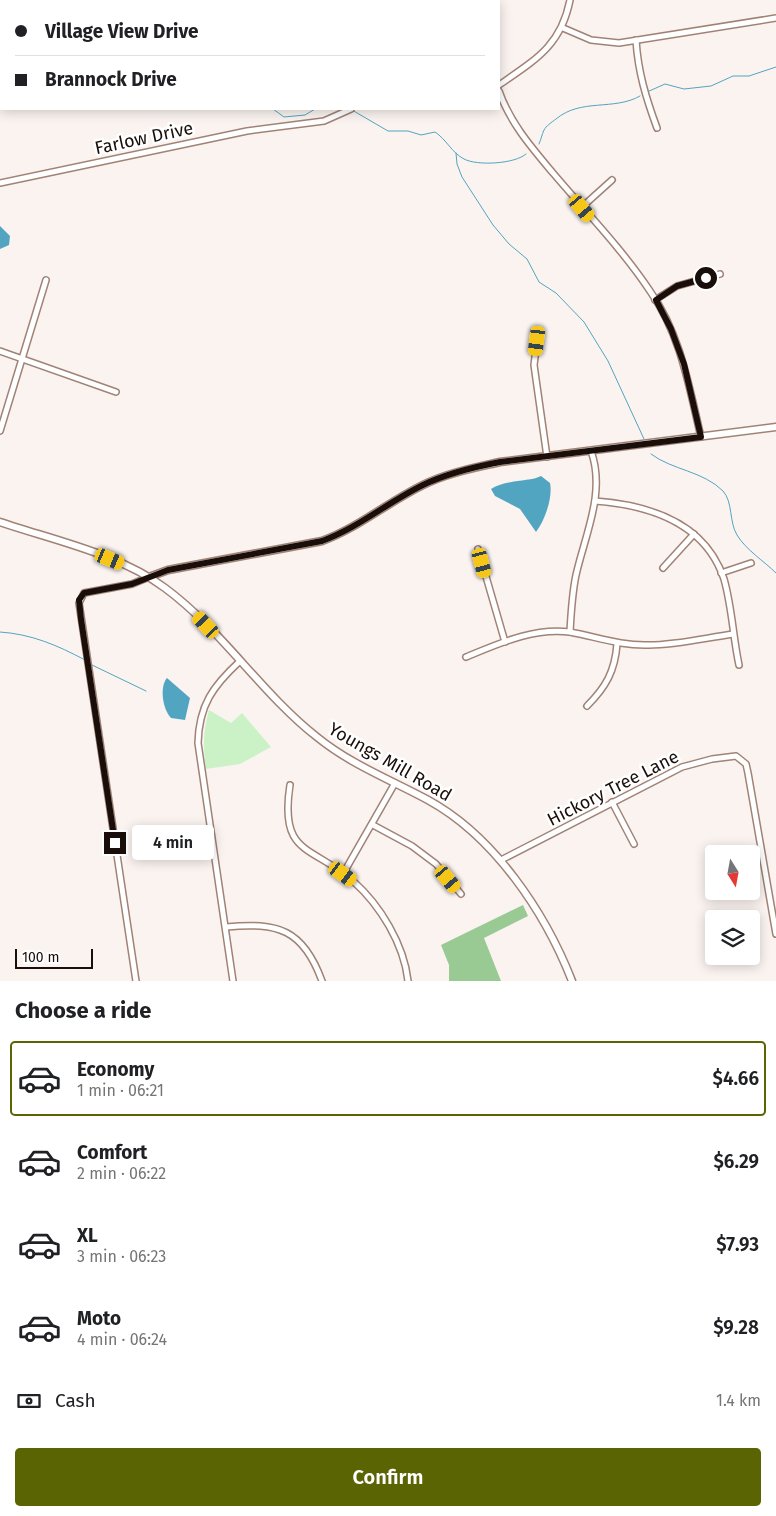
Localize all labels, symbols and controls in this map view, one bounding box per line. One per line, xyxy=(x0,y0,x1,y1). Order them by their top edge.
text: Village View Drive xyxy=(45,20,198,43)
text: Brannock Drive xyxy=(45,68,177,91)
street label: Farlow Drive xyxy=(93,117,195,159)
car xyxy=(566,192,597,224)
route start xyxy=(695,267,717,289)
car xyxy=(527,325,546,357)
car xyxy=(93,546,126,572)
car xyxy=(470,547,493,579)
car xyxy=(190,609,221,641)
street label: Youngs Mill Road xyxy=(324,718,456,806)
street label: Hickory Tree Lane xyxy=(544,745,682,831)
callout: 4 min xyxy=(132,826,215,860)
route end xyxy=(104,832,126,854)
text: 4 min xyxy=(153,833,193,852)
north arrow xyxy=(705,845,760,900)
map controls xyxy=(705,845,760,965)
car xyxy=(326,859,359,889)
car xyxy=(432,863,463,895)
button: layers xyxy=(705,910,760,965)
scale bar xyxy=(15,946,92,969)
text: 100 m xyxy=(22,949,59,966)
text: Choose a ride xyxy=(15,997,151,1024)
icon: car xyxy=(17,1056,62,1101)
text: Economy xyxy=(77,1058,154,1081)
text: $4.66 xyxy=(713,1067,759,1090)
text: 1 min · 06:21 xyxy=(77,1081,164,1100)
icon: car xyxy=(17,1139,62,1184)
text: Comfort xyxy=(77,1141,147,1164)
text: $6.29 xyxy=(713,1150,759,1173)
text: 2 min · 06:22 xyxy=(77,1164,166,1183)
icon: car xyxy=(17,1222,62,1267)
text: XL xyxy=(77,1224,98,1247)
text: $7.93 xyxy=(716,1233,759,1256)
text: 3 min · 06:23 xyxy=(77,1247,166,1266)
icon: car xyxy=(17,1305,62,1350)
text: Moto xyxy=(77,1307,121,1330)
text: $9.28 xyxy=(713,1316,759,1339)
text: 4 min · 06:24 xyxy=(77,1330,167,1349)
icon: cash xyxy=(15,1387,43,1415)
text: Cash xyxy=(55,1389,96,1412)
text: 1.4 km xyxy=(716,1391,761,1410)
button: Confirm xyxy=(15,1448,761,1506)

